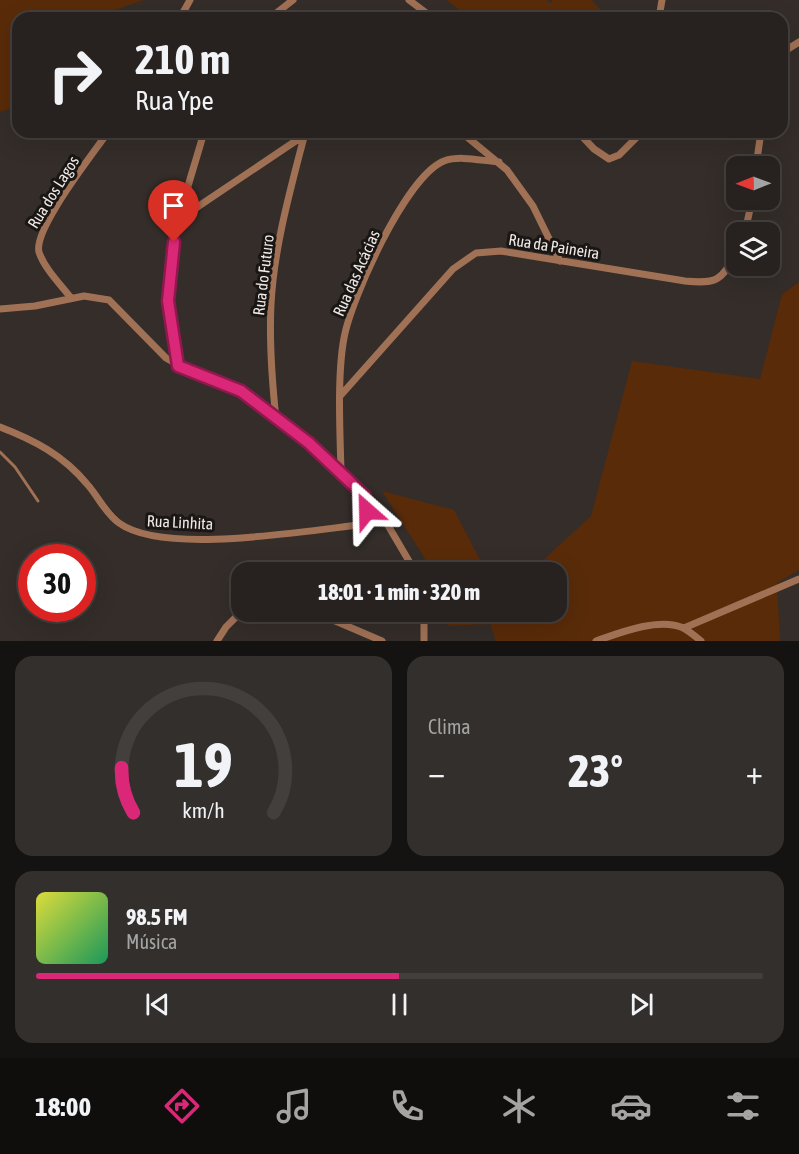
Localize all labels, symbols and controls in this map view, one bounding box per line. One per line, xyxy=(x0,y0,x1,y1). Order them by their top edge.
text: 210 m xyxy=(135,35,230,83)
icon: right xyxy=(36,36,114,114)
text: Rua Ype xyxy=(135,85,214,116)
street label: Rua dos Lagos xyxy=(24,152,83,232)
north arrow xyxy=(726,156,780,210)
map controls xyxy=(726,156,780,276)
pin xyxy=(148,180,199,242)
icon: arrive xyxy=(157,189,190,222)
button: layers xyxy=(726,222,780,276)
street label: Rua das Acácias xyxy=(329,227,383,319)
street label: Rua da Paineira xyxy=(507,230,601,262)
street label: Rua do Futuro xyxy=(249,234,277,316)
position arrow xyxy=(335,479,399,543)
street label: Rua Linhita xyxy=(146,511,214,533)
speed limit sign: 30 xyxy=(18,544,96,622)
text: 18:01 · 1 min · 320 m xyxy=(318,579,480,605)
text: Clima xyxy=(428,715,471,738)
text: 19 xyxy=(174,729,233,800)
text: 23° xyxy=(568,745,623,797)
text: − xyxy=(428,753,445,791)
text: + xyxy=(746,753,763,791)
text: km/h xyxy=(182,798,225,823)
text: 98.5 FM xyxy=(126,904,188,930)
text: Música xyxy=(126,930,177,953)
icon: previous xyxy=(141,988,174,1021)
icon: pause xyxy=(383,988,416,1021)
icon: next xyxy=(625,988,658,1021)
icon: directions xyxy=(161,1085,203,1127)
icon: music xyxy=(273,1085,315,1127)
icon: phone xyxy=(386,1085,428,1127)
icon: climate xyxy=(498,1085,540,1127)
icon: car xyxy=(610,1085,652,1127)
icon: filters xyxy=(722,1085,764,1127)
text: 18:00 xyxy=(35,1091,91,1122)

